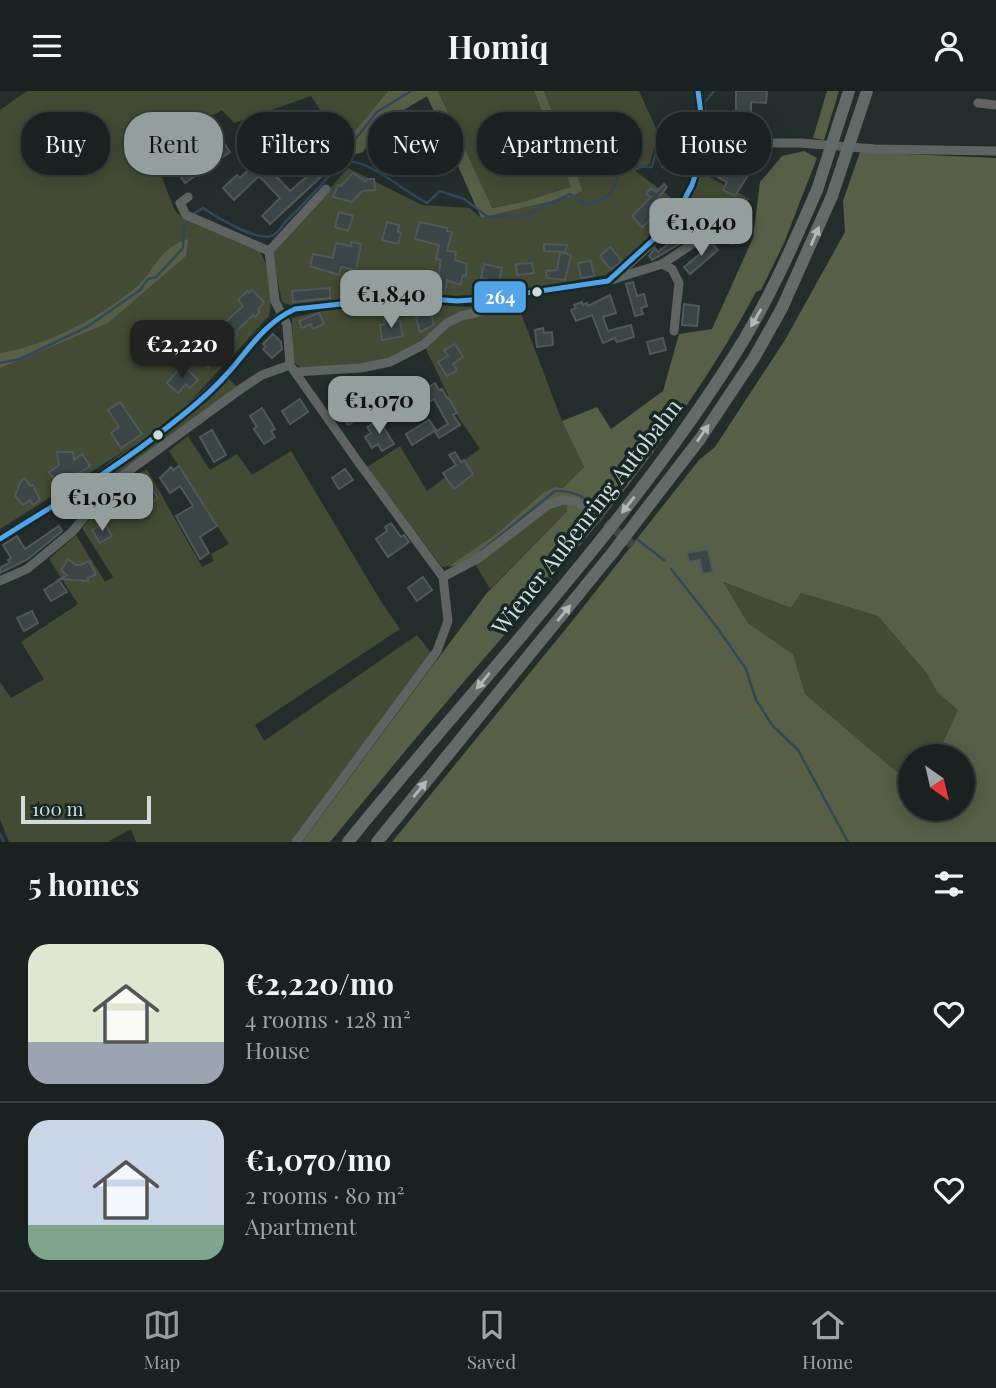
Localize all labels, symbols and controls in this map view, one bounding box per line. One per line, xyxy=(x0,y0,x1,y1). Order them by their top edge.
text: Homiq xyxy=(448,24,548,67)
icon: menu xyxy=(28,27,66,65)
icon: person xyxy=(930,27,968,65)
chip: Buy xyxy=(21,112,110,175)
chip: Rent xyxy=(124,112,223,175)
chip: Filters xyxy=(237,112,354,175)
chip: New xyxy=(368,112,463,175)
chip: Apartment xyxy=(477,112,642,175)
chip: House xyxy=(656,112,771,175)
pin: €1,040 xyxy=(644,199,758,258)
text: €1,040 xyxy=(665,205,737,236)
one-way arrow xyxy=(810,225,821,246)
pin: €1,840 xyxy=(334,271,448,330)
text: €1,840 xyxy=(356,277,426,308)
line badge: 264 xyxy=(473,280,527,314)
text: 264 xyxy=(485,283,515,309)
unlabelled marker xyxy=(530,285,544,299)
one-way arrow xyxy=(751,308,763,328)
pin: €2,220 xyxy=(125,321,239,380)
text: €2,220 xyxy=(146,327,218,358)
pin: €1,070 xyxy=(322,377,436,436)
text: €1,070 xyxy=(344,383,414,414)
street label: Wiener Außenring Autobahn xyxy=(483,391,688,641)
one-way arrow xyxy=(696,424,710,442)
unlabelled marker xyxy=(151,428,165,442)
pin: €1,050 xyxy=(45,473,159,533)
text: €1,050 xyxy=(67,480,137,511)
one-way arrow xyxy=(621,496,635,514)
one-way arrow xyxy=(556,604,571,622)
one-way arrow xyxy=(476,672,491,689)
north arrow xyxy=(898,744,975,821)
map controls xyxy=(898,744,975,821)
one-way arrow xyxy=(412,781,427,798)
scale bar xyxy=(21,793,150,825)
text: 100 m xyxy=(32,795,83,821)
text: 5 homes xyxy=(28,864,139,904)
icon: filters xyxy=(930,865,968,903)
text: €2,220/mo xyxy=(245,963,394,1003)
icon: home xyxy=(84,972,168,1056)
icon: heart xyxy=(930,995,968,1033)
text: 4 rooms · 128 m² xyxy=(245,1003,411,1034)
text: House xyxy=(245,1034,310,1065)
text: €1,070/mo xyxy=(245,1139,391,1179)
icon: home xyxy=(84,1148,168,1232)
icon: heart xyxy=(930,1171,968,1209)
text: 2 rooms · 80 m² xyxy=(245,1179,405,1210)
text: Apartment xyxy=(245,1210,357,1241)
tab: Map xyxy=(143,1306,181,1374)
tab: Saved xyxy=(467,1306,516,1374)
tab: Home xyxy=(802,1306,853,1374)

